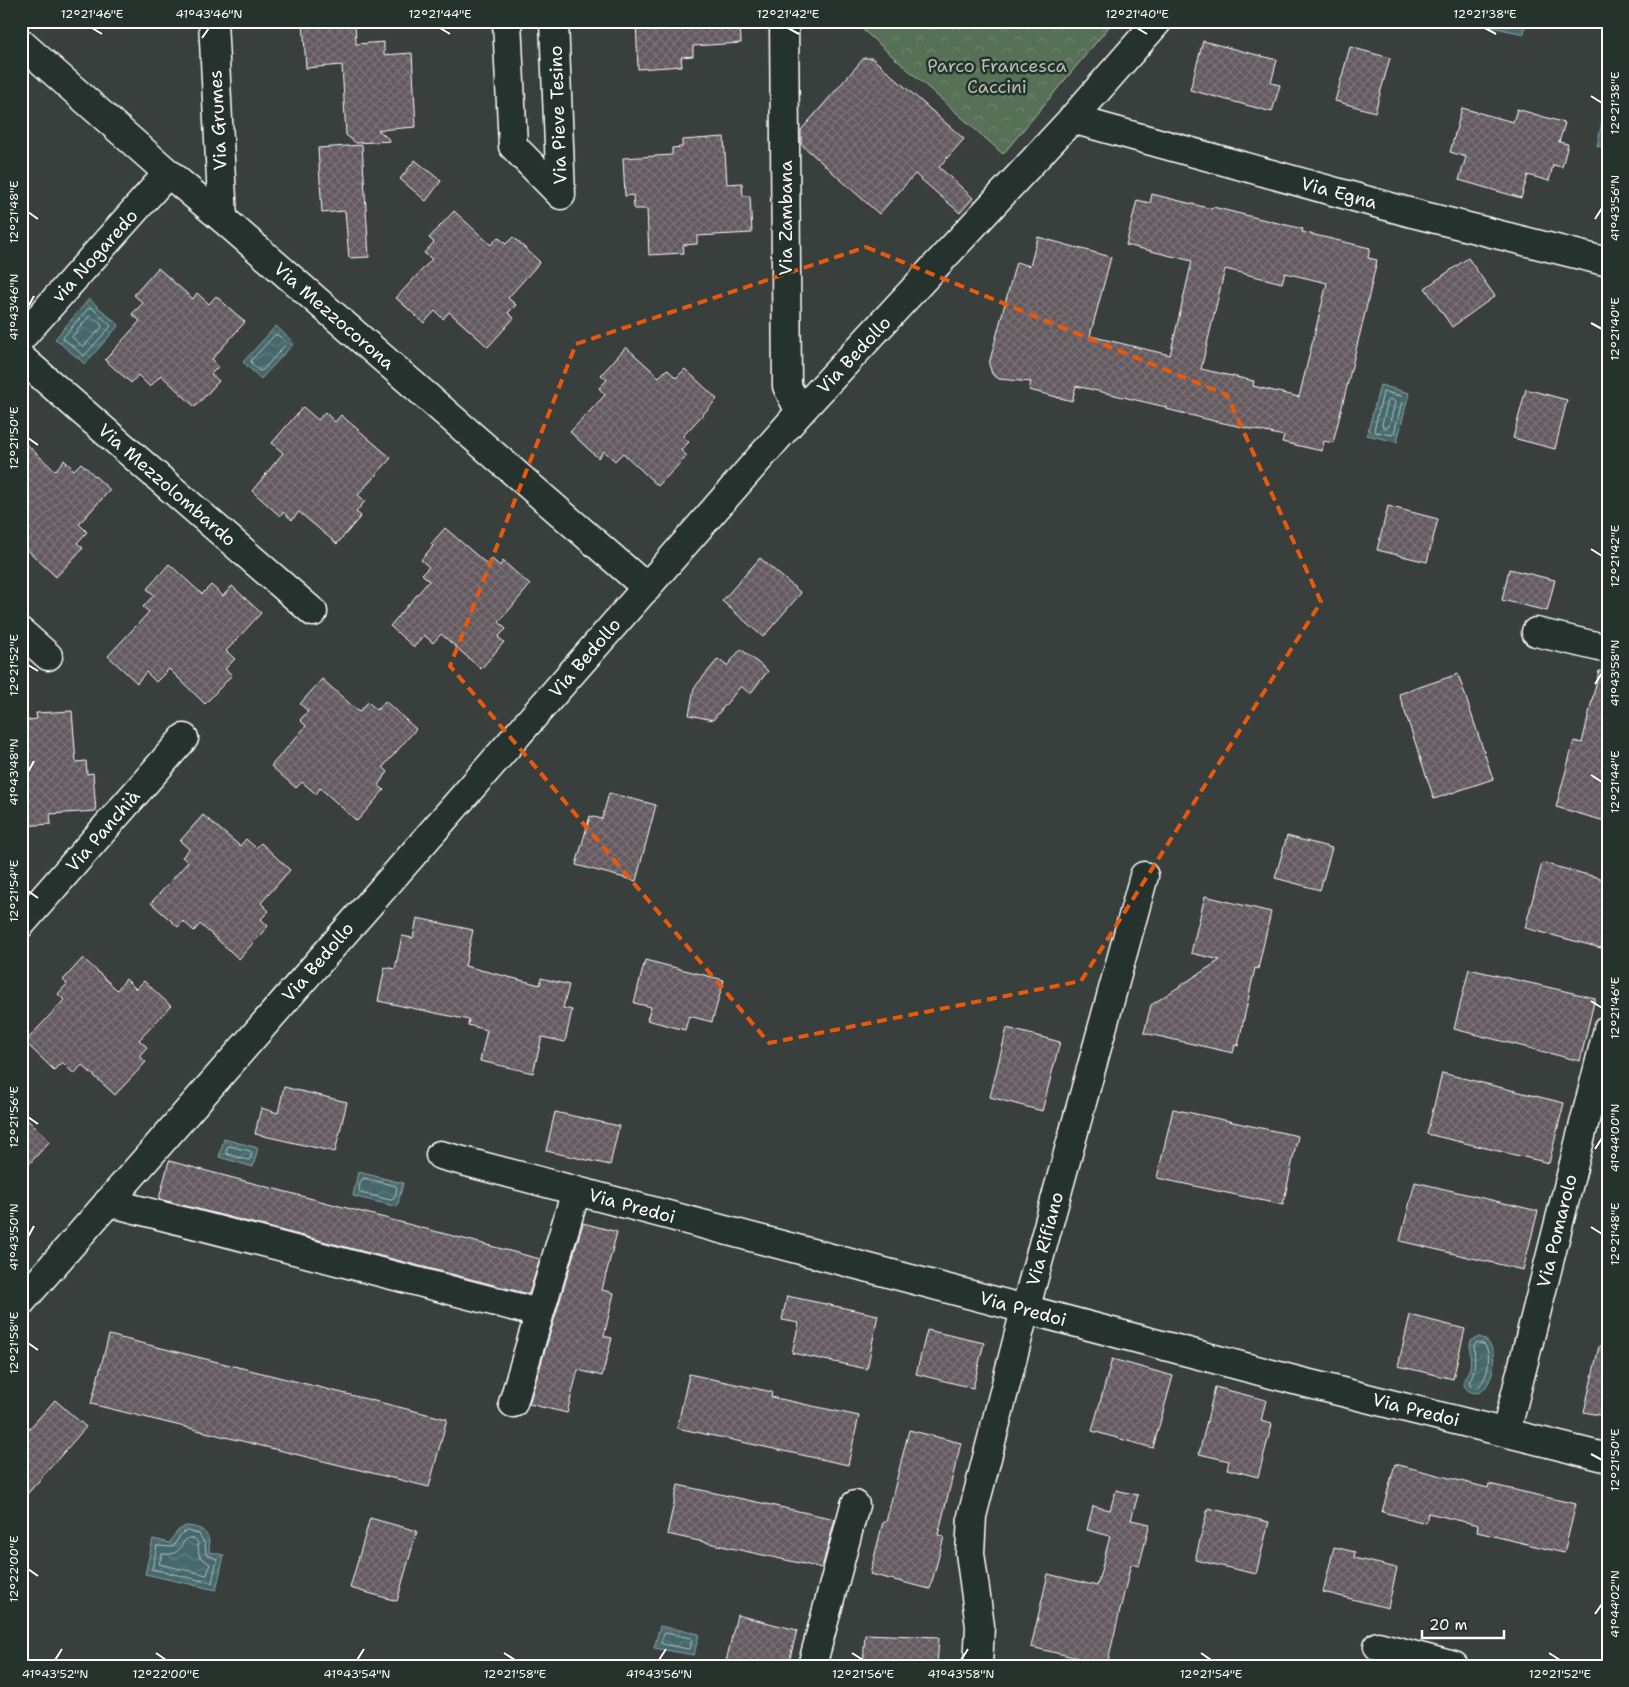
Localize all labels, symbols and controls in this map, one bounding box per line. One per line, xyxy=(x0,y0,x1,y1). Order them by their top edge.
text: 12°21'46"E xyxy=(61,6,123,22)
text: 41°43'46"N xyxy=(175,6,243,22)
text: 12°21'44"E xyxy=(408,6,472,22)
text: 12°21'42"E xyxy=(757,6,819,22)
text: 12°21'40"E xyxy=(1105,6,1169,22)
text: 12°21'38"E xyxy=(1453,6,1517,22)
street label: Via Pieve Tesino xyxy=(544,45,572,185)
park label: Parco Francesca Caccini xyxy=(927,54,1067,99)
street label: Via Grumes xyxy=(203,69,233,171)
text: 12°21'38"E xyxy=(1607,71,1623,135)
street label: Via Zambana xyxy=(774,160,798,276)
street label: Via Egna xyxy=(1298,171,1380,215)
text: 41°43'56"N xyxy=(1607,175,1623,241)
text: 12°21'48"E xyxy=(6,180,22,244)
street label: via Nogaredo xyxy=(47,204,143,308)
street label: Via Mezzocorona xyxy=(268,257,400,375)
text: 41°43'46"N xyxy=(6,273,22,341)
text: 12°21'40"E xyxy=(1607,297,1623,361)
street label: Via Bedollo xyxy=(812,311,896,399)
text: 12°21'50"E xyxy=(6,406,22,470)
street label: Via Mezzolombardo xyxy=(93,418,241,552)
text: 12°21'42"E xyxy=(1607,525,1623,587)
street label: Via Bedollo xyxy=(544,613,626,703)
text: 12°21'52"E xyxy=(6,634,22,696)
text: 41°43'58"N xyxy=(1607,639,1623,707)
text: 41°43'48"N xyxy=(6,738,22,806)
text: 12°21'44"E xyxy=(1607,750,1623,814)
street label: Via Panchià xyxy=(61,785,145,877)
text: 12°21'54"E xyxy=(6,860,22,922)
street label: Via Bedollo xyxy=(277,917,359,1007)
text: 12°21'46"E xyxy=(1607,977,1623,1039)
text: 12°21'56"E xyxy=(6,1086,22,1148)
text: 41°44'00"N xyxy=(1607,1104,1623,1172)
street label: Via Pomarolo xyxy=(1531,1172,1583,1290)
street label: Via Predoi xyxy=(586,1183,678,1229)
street label: Via Rifiano xyxy=(1021,1189,1069,1289)
text: 12°21'48"E xyxy=(1607,1202,1623,1266)
text: 41°43'50"N xyxy=(6,1203,22,1271)
street label: Via Predoi xyxy=(977,1286,1069,1332)
text: 12°21'58"E xyxy=(6,1312,22,1374)
street label: Via Predoi xyxy=(1370,1388,1462,1432)
text: 12°21'50"E xyxy=(1607,1428,1623,1492)
text: 12°22'00"E xyxy=(6,1536,22,1602)
text: 41°44'02"N xyxy=(1607,1570,1623,1638)
scale bar xyxy=(1422,1607,1504,1639)
text: 20 m xyxy=(1429,1615,1468,1635)
text: 41°43'52"N xyxy=(22,1666,88,1682)
text: 12°22'00"E xyxy=(133,1666,199,1682)
text: 41°43'54"N xyxy=(323,1666,391,1682)
text: 12°21'58"E xyxy=(484,1666,546,1682)
text: 41°43'56"N xyxy=(626,1666,692,1682)
text: 12°21'56"E xyxy=(832,1666,894,1682)
text: 41°43'58"N xyxy=(927,1666,995,1682)
text: 12°21'54"E xyxy=(1180,1666,1242,1682)
text: 12°21'52"E xyxy=(1529,1666,1591,1682)

